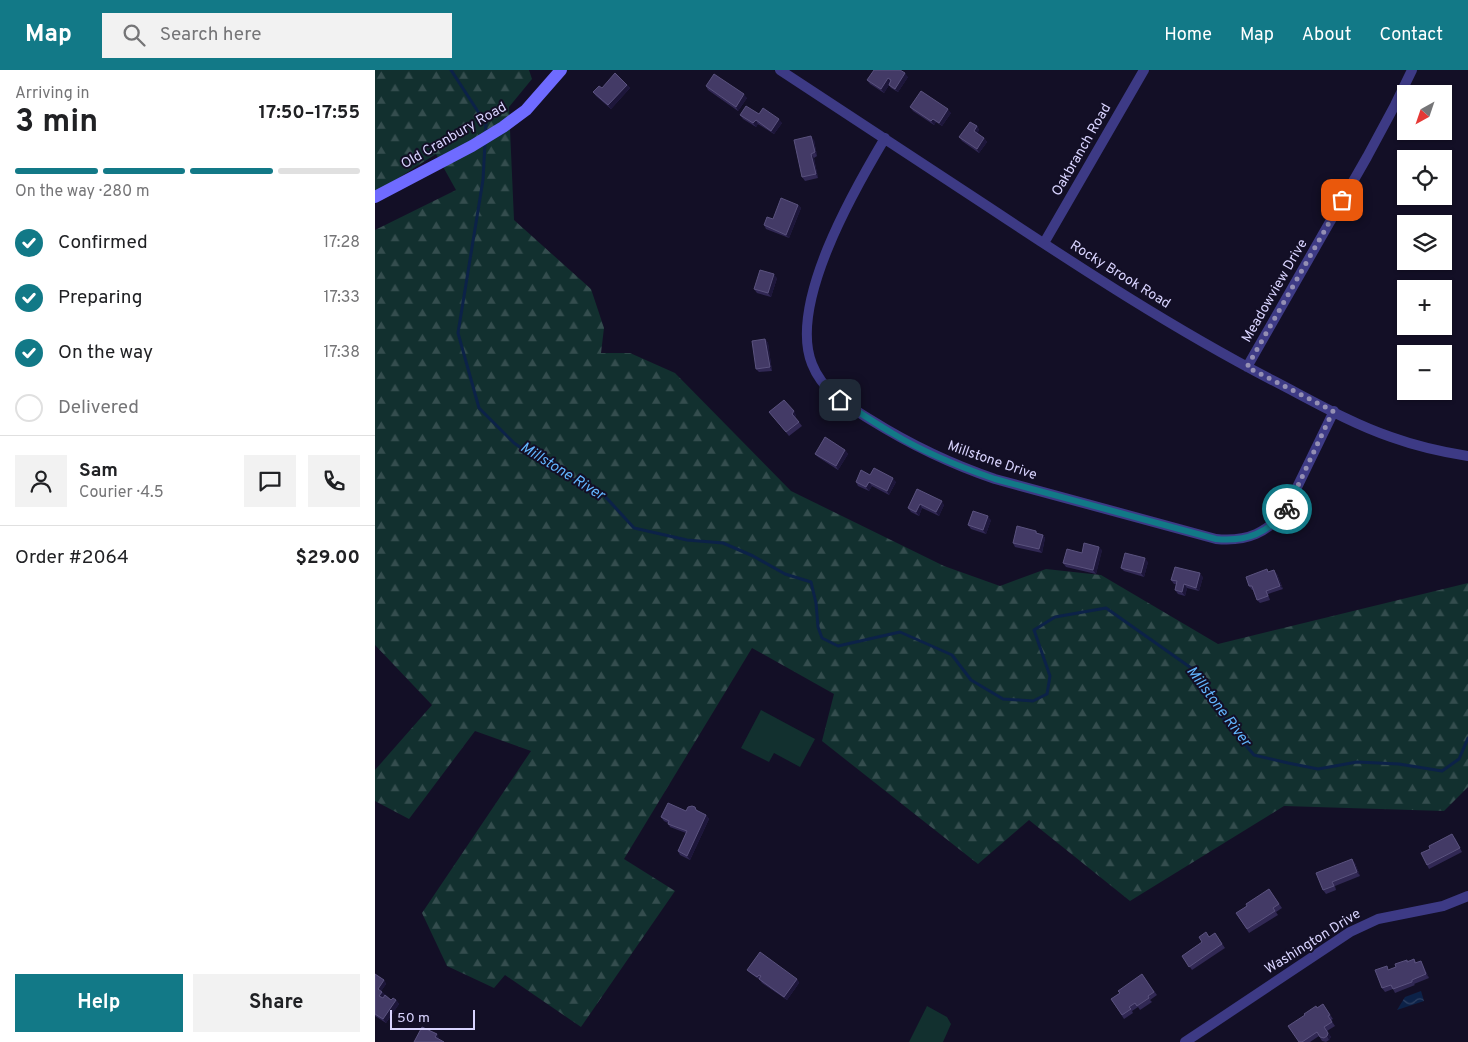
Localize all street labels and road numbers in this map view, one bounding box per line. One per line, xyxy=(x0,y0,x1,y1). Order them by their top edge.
street label: Old Cranbury Road xyxy=(398,99,510,173)
street label: Oakbranch Road xyxy=(1049,101,1115,199)
street label: Meadowview Drive xyxy=(1239,236,1311,346)
street label: Rocky Brook Road xyxy=(1067,237,1173,313)
street label: Millstone Drive xyxy=(945,438,1039,484)
street label: Washington Drive xyxy=(1262,906,1364,978)

